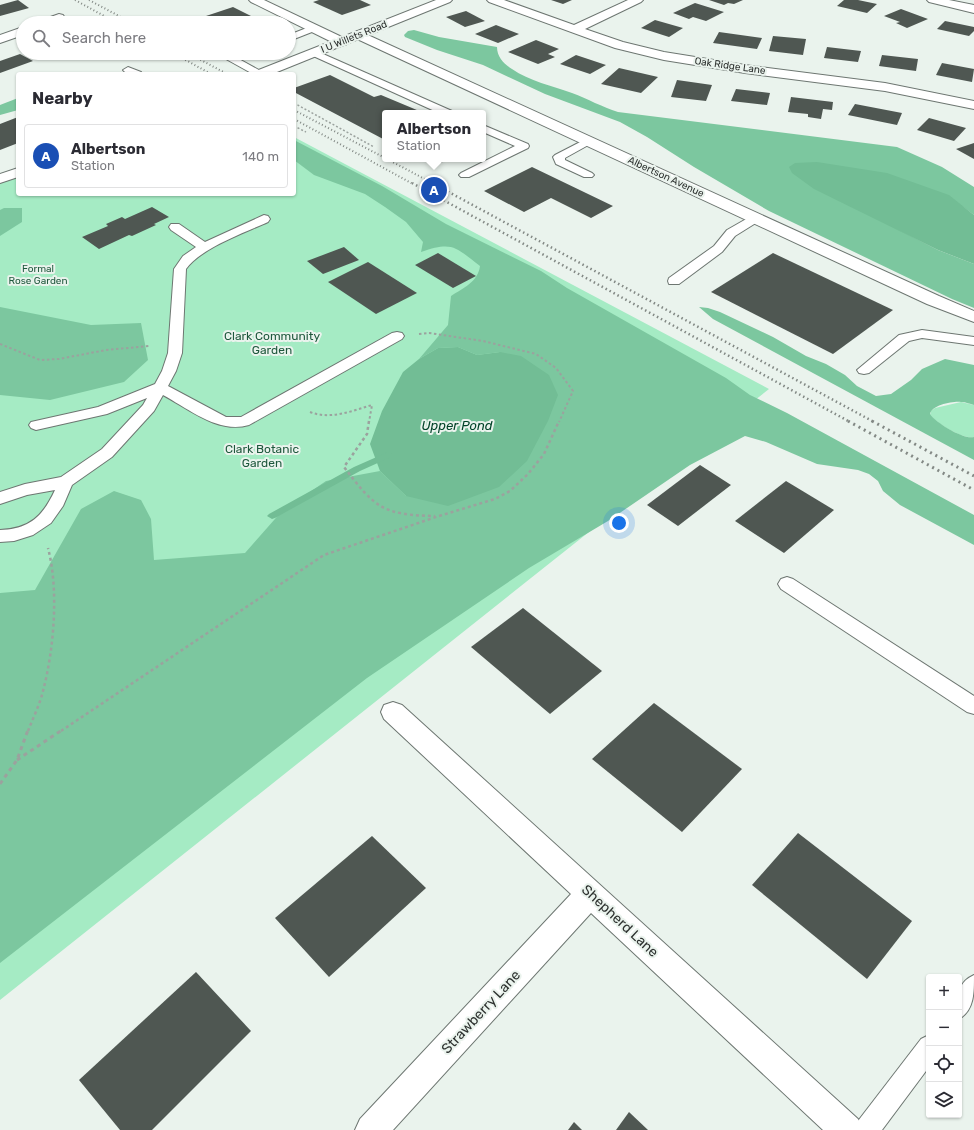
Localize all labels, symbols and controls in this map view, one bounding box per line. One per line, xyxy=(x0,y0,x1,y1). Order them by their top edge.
search box xyxy=(16,16,296,60)
street label: I U Willets Road xyxy=(319,18,389,56)
icon: search xyxy=(30,27,52,49)
text: Search here xyxy=(62,29,146,47)
street label: Oak Ridge Lane xyxy=(694,55,767,77)
text: Nearby xyxy=(32,88,93,108)
popup xyxy=(382,110,486,162)
text: Albertson xyxy=(397,120,471,138)
text: Station xyxy=(397,138,441,153)
text: Albertson xyxy=(71,140,145,158)
text: A xyxy=(41,149,51,164)
text: 140 m xyxy=(242,149,279,164)
street label: Albertson Avenue xyxy=(626,154,706,200)
text: Station xyxy=(71,158,115,173)
pin: A xyxy=(421,175,447,205)
park label: Formal Rose Garden xyxy=(8,263,68,287)
park label: Clark Community Garden xyxy=(224,329,320,357)
water label: Upper Pond xyxy=(421,418,493,433)
park label: Clark Botanic Garden xyxy=(225,442,299,470)
your location xyxy=(609,513,629,533)
street label: Shepherd Lane xyxy=(578,881,662,961)
street label: Strawberry Lane xyxy=(438,967,524,1057)
map controls xyxy=(926,974,962,1118)
button: + xyxy=(926,974,962,1010)
button: − xyxy=(926,1010,962,1046)
button: locate xyxy=(926,1046,962,1082)
button: layers xyxy=(926,1082,962,1118)

